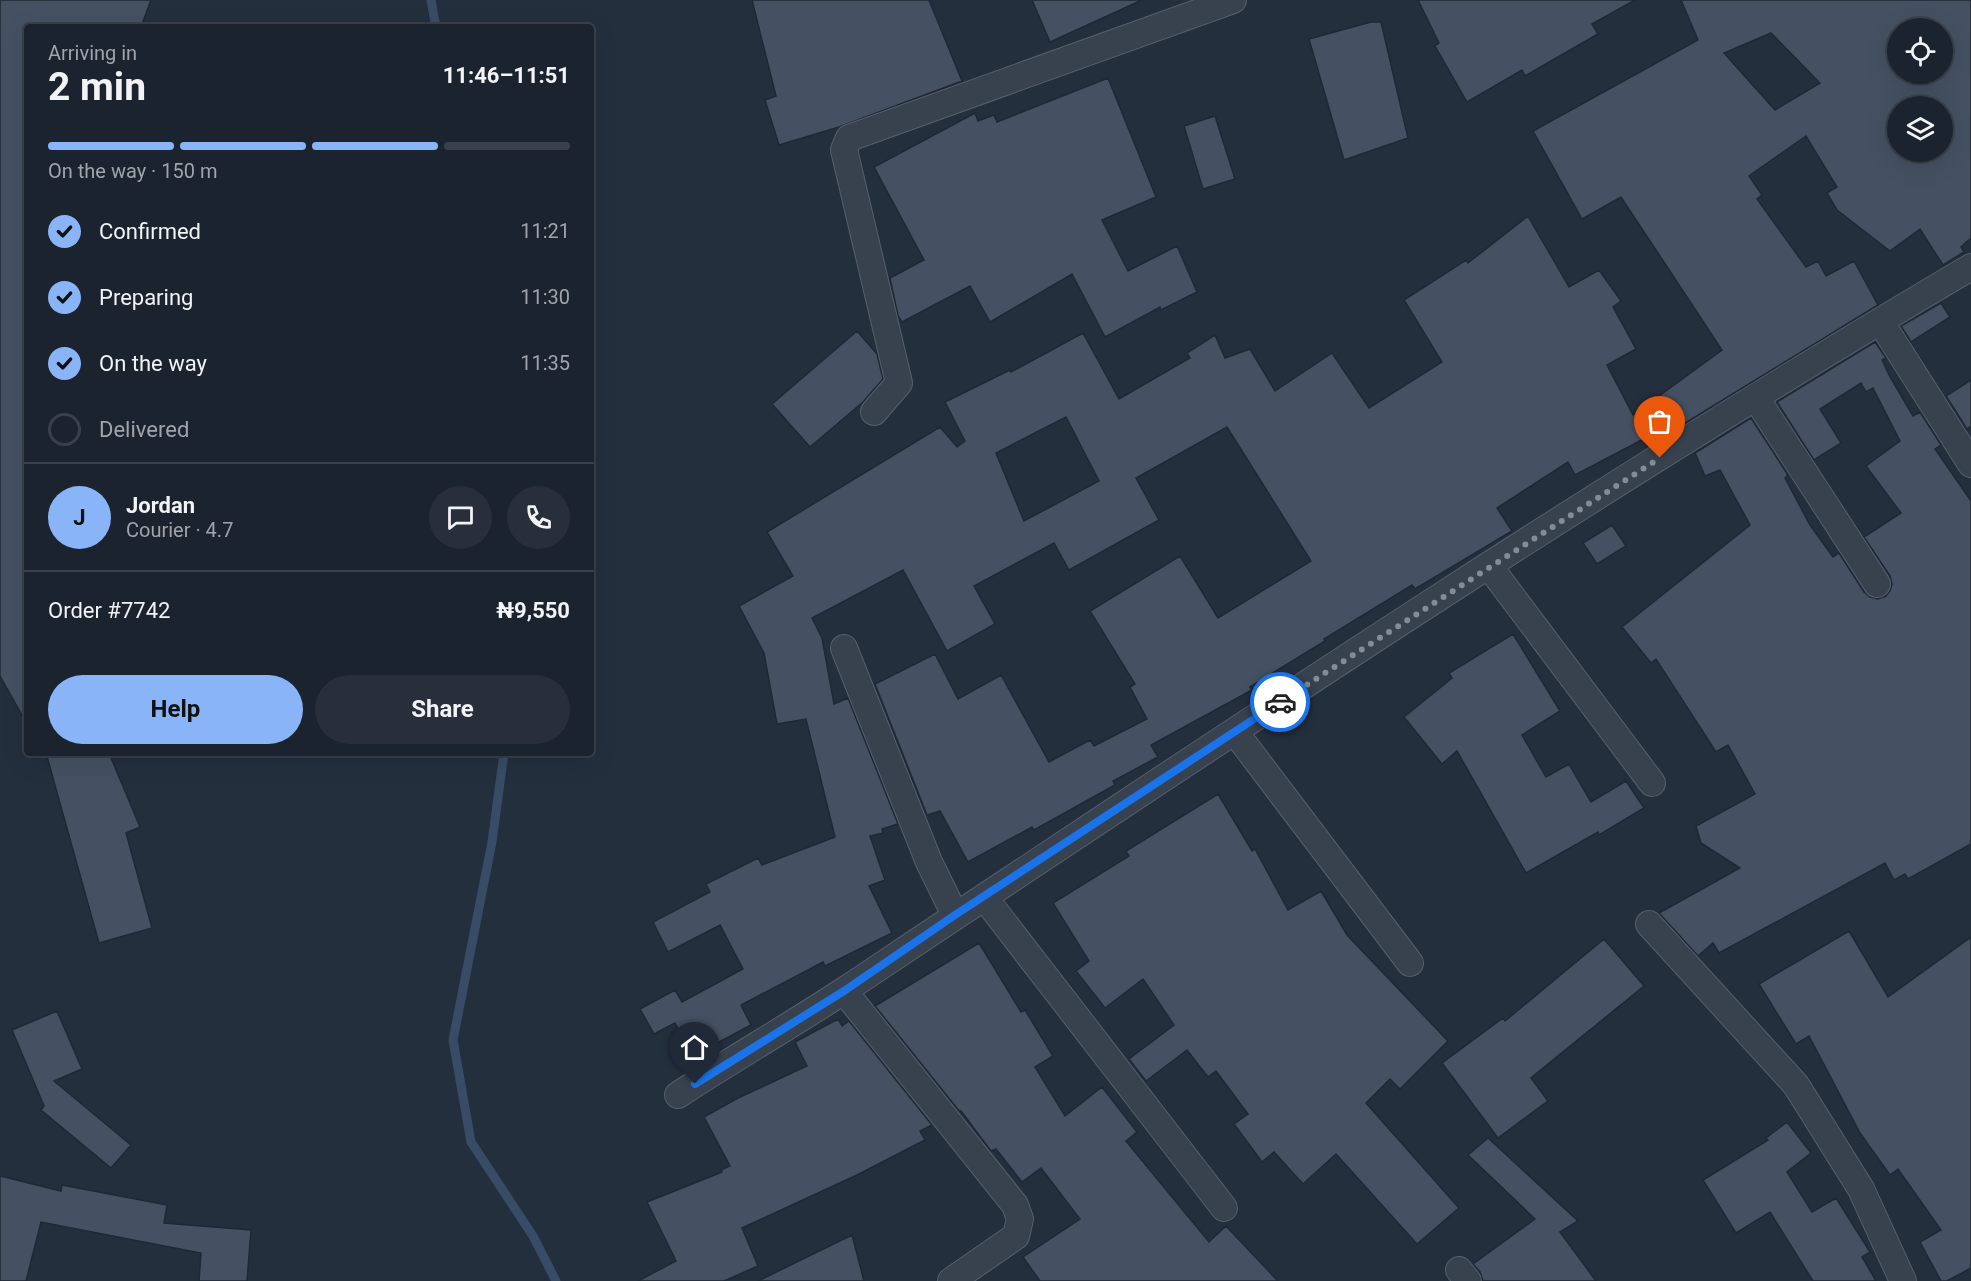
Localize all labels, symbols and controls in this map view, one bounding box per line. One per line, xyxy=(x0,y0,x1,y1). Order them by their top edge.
map controls xyxy=(1887,18,1953,162)
button: locate xyxy=(1887,18,1953,84)
text: Arriving in xyxy=(48,41,137,65)
text: 11:46–11:51 xyxy=(443,63,570,88)
text: 2 min xyxy=(48,64,146,110)
button: layers xyxy=(1887,96,1953,162)
text: On the way · 150 m xyxy=(48,159,217,183)
icon: check xyxy=(48,215,81,248)
text: Confirmed xyxy=(99,219,201,244)
text: 11:21 xyxy=(520,219,570,243)
icon: check xyxy=(48,281,81,314)
text: Preparing xyxy=(99,285,193,310)
text: 11:30 xyxy=(520,285,570,309)
icon: check xyxy=(48,347,81,380)
text: On the way xyxy=(99,351,207,376)
text: 11:35 xyxy=(520,351,570,375)
pin xyxy=(1634,396,1685,458)
icon: bag xyxy=(1643,405,1676,438)
text: Delivered xyxy=(99,417,189,442)
button: chat xyxy=(429,486,492,549)
button: phone xyxy=(507,486,570,549)
text: Jordan xyxy=(126,493,195,518)
text: J xyxy=(73,505,86,530)
text: Courier · 4.7 xyxy=(126,518,233,542)
text: Order #7742 xyxy=(48,598,170,623)
text: ₦9,550 xyxy=(496,598,570,623)
courier xyxy=(1250,672,1310,732)
button: Help xyxy=(48,675,303,744)
button: Share xyxy=(315,675,570,744)
icon: car xyxy=(1264,686,1297,719)
pin xyxy=(669,1022,720,1084)
icon: home xyxy=(678,1031,711,1064)

